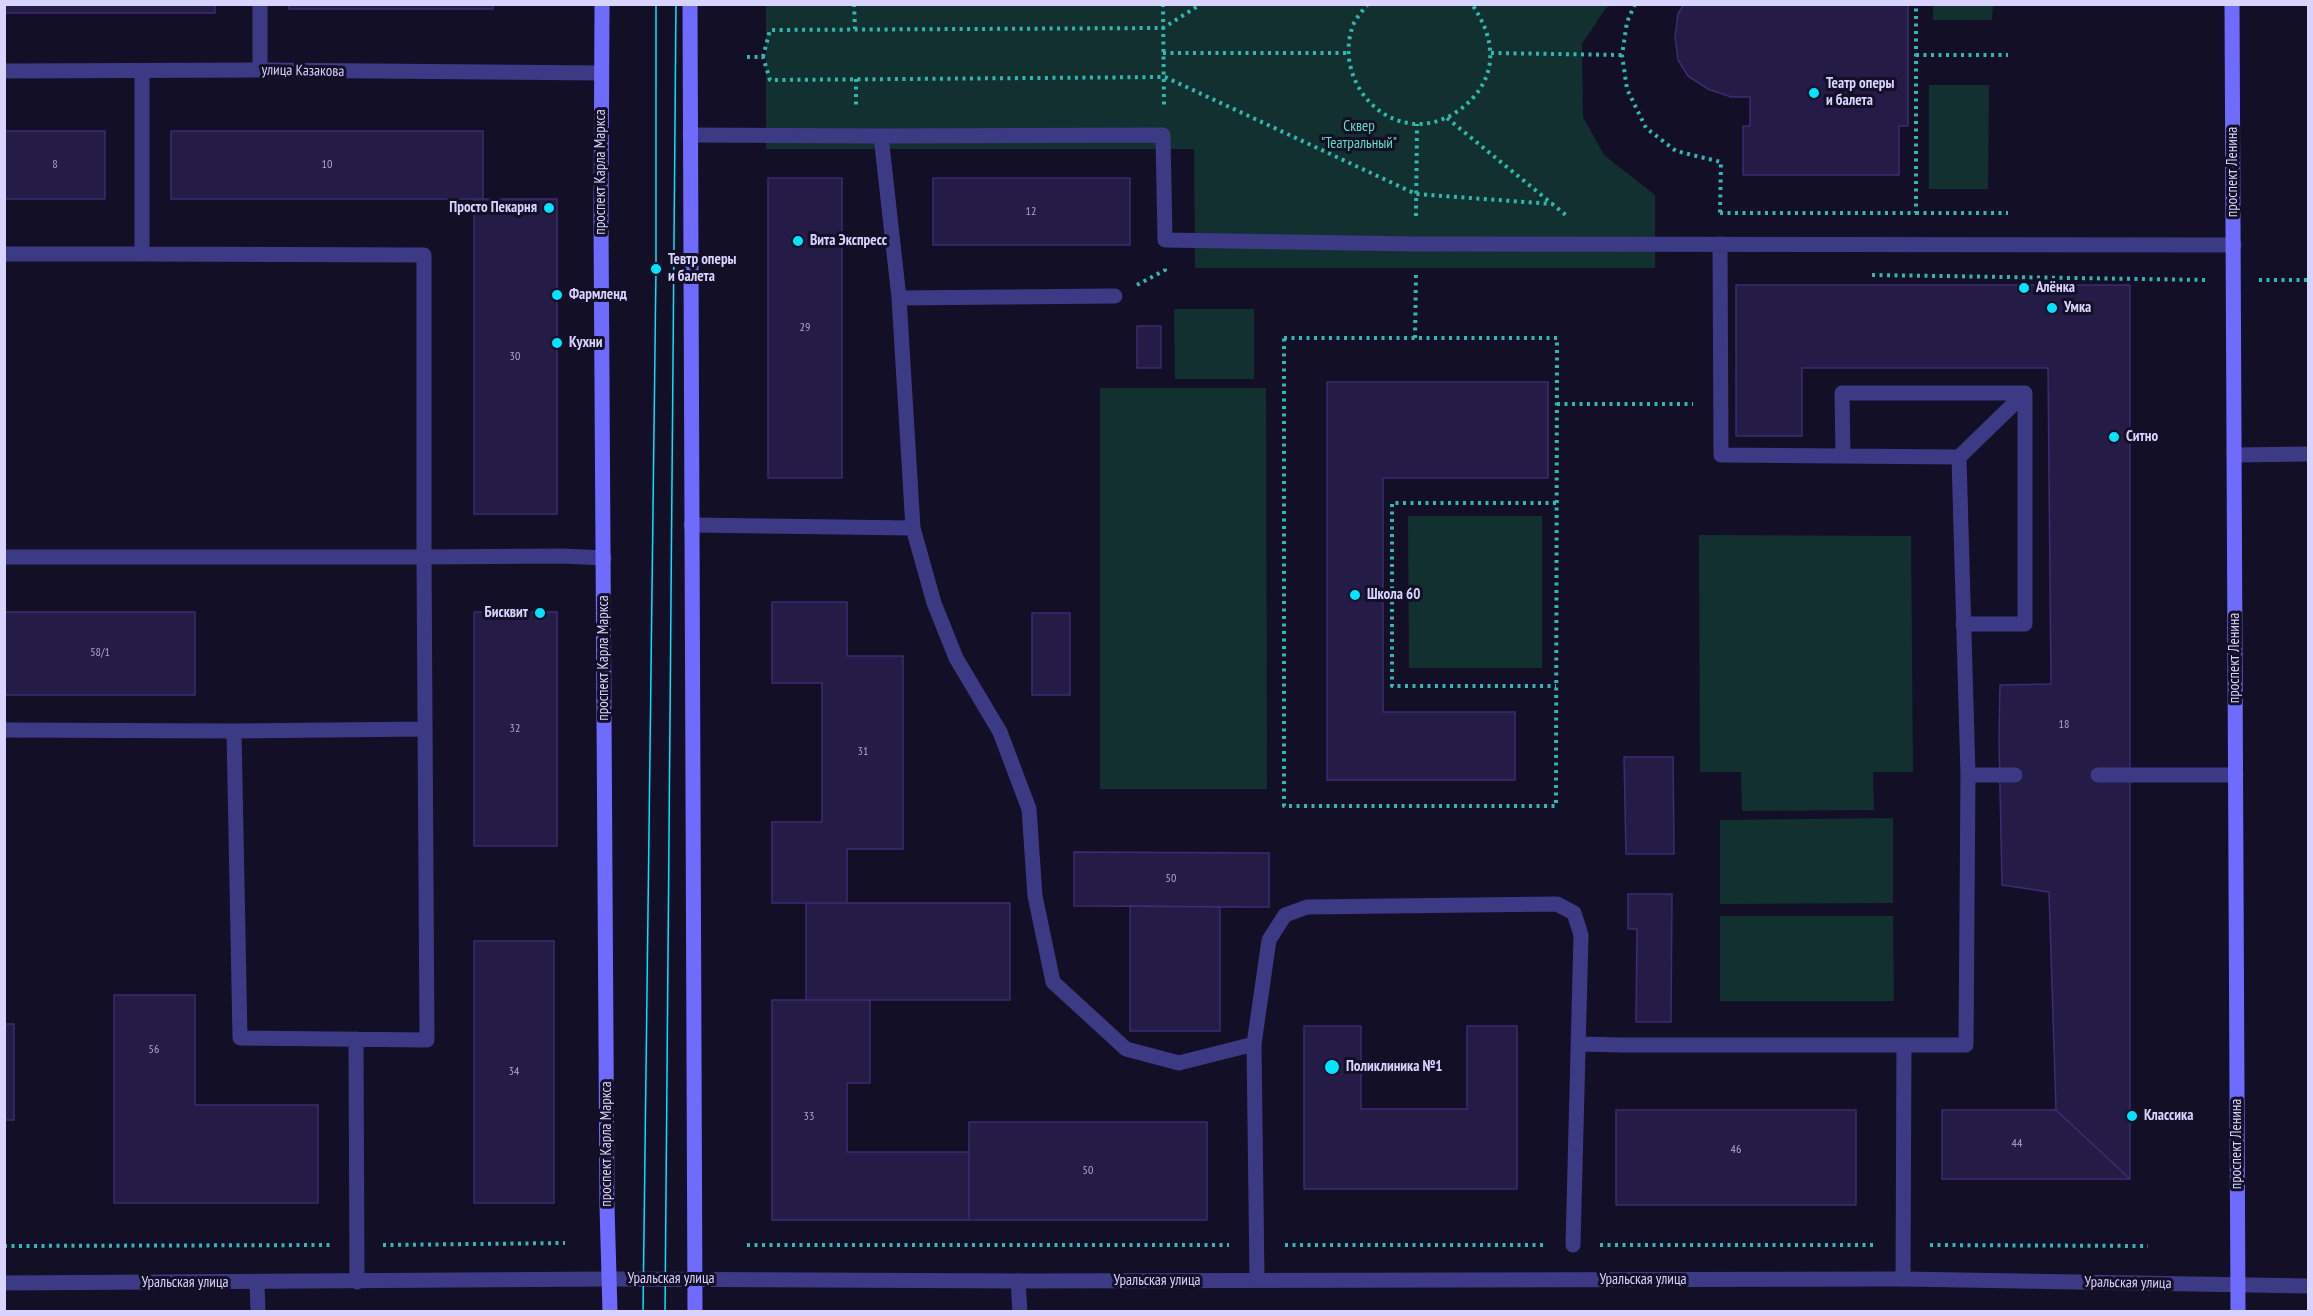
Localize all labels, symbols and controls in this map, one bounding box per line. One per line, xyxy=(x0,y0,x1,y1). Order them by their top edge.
street label: улица Казакова xyxy=(261,61,345,81)
place label: Театр оперы и балета xyxy=(1826,75,1894,110)
marker: Театр оперы и балета xyxy=(1807,86,1821,100)
street label: проспект Карла Маркса xyxy=(592,109,610,235)
park label: Сквер "Театральный" xyxy=(1321,118,1397,153)
street label: проспект Ленина xyxy=(2224,127,2242,217)
house number: 8 xyxy=(52,158,58,172)
house number: 10 xyxy=(322,158,332,172)
place label: Просто Пекарня xyxy=(449,199,537,217)
marker: Просто Пекарня xyxy=(542,201,556,215)
house number: 12 xyxy=(1026,205,1036,219)
place label: Вита Экспресс xyxy=(810,232,887,250)
marker: Вита Экспресс xyxy=(791,234,805,248)
place label: Тевтр оперы и балета xyxy=(668,251,736,286)
marker: Тевтр оперы и балета xyxy=(649,262,663,276)
place label: Алёнка xyxy=(2036,279,2075,297)
marker: Алёнка xyxy=(2017,281,2031,295)
place label: Фармленд xyxy=(569,286,627,304)
marker: Фармленд xyxy=(550,288,564,302)
place label: Умка xyxy=(2064,299,2091,317)
marker: Умка xyxy=(2045,301,2059,315)
house number: 29 xyxy=(800,321,810,335)
place label: Кухни xyxy=(569,334,602,352)
marker: Кухни xyxy=(550,336,564,350)
house number: 30 xyxy=(510,350,520,364)
place label: Ситно xyxy=(2126,428,2158,446)
marker: Ситно xyxy=(2107,430,2121,444)
place label: Школа 60 xyxy=(1367,586,1420,604)
marker: Школа 60 xyxy=(1348,588,1362,602)
street label: проспект Карла Маркса xyxy=(595,595,613,721)
place label: Бисквит xyxy=(485,604,528,622)
marker: Бисквит xyxy=(533,606,547,620)
street label: проспект Ленина xyxy=(2226,613,2244,703)
house number: 58/1 xyxy=(90,646,110,660)
house number: 18 xyxy=(2059,718,2069,732)
house number: 32 xyxy=(510,722,520,736)
house number: 31 xyxy=(858,745,868,759)
house number: 50 xyxy=(1166,872,1176,886)
house number: 56 xyxy=(149,1043,159,1057)
marker: Поликлиника №1 xyxy=(1323,1058,1341,1076)
place label: Поликлиника №1 xyxy=(1346,1058,1443,1076)
house number: 34 xyxy=(509,1065,519,1079)
street label: проспект Карла Маркса xyxy=(598,1081,616,1207)
street label: проспект Ленина xyxy=(2228,1099,2246,1189)
place label: Классика xyxy=(2144,1107,2193,1125)
marker: Классика xyxy=(2125,1109,2139,1123)
house number: 33 xyxy=(804,1110,814,1124)
house number: 44 xyxy=(2012,1137,2022,1151)
house number: 46 xyxy=(1731,1143,1741,1157)
house number: 50 xyxy=(1083,1164,1093,1178)
street label: Уральская улица xyxy=(627,1270,715,1288)
street label: Уральская улица xyxy=(1599,1271,1687,1289)
street label: Уральская улица xyxy=(1113,1272,1201,1290)
street label: Уральская улица xyxy=(2084,1273,2172,1293)
street label: Уральская улица xyxy=(141,1274,229,1292)

